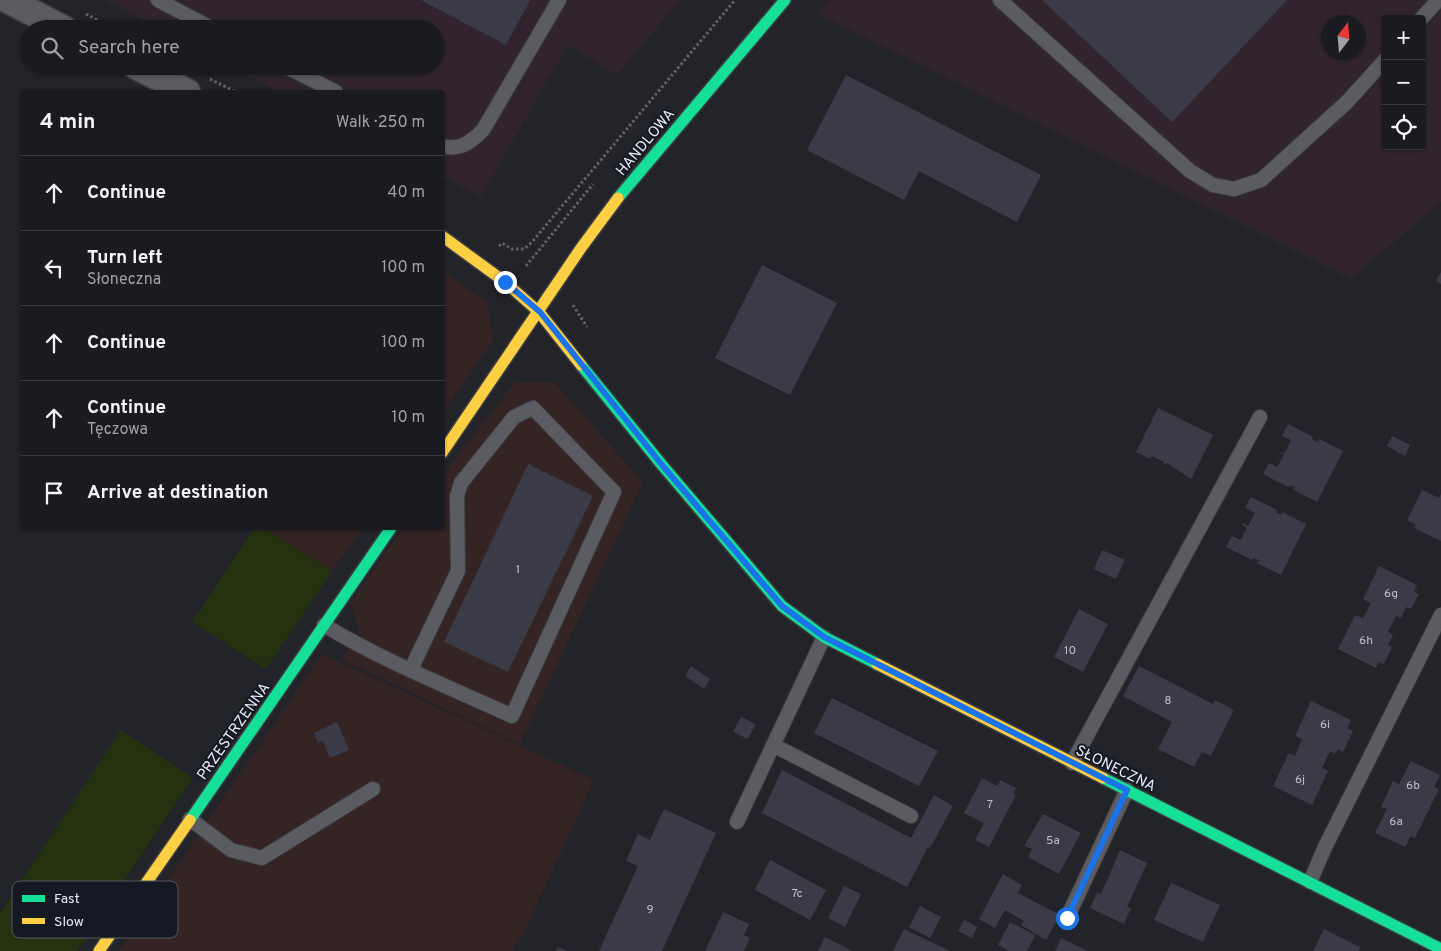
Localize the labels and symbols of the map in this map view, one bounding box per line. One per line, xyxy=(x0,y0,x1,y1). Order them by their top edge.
north arrow xyxy=(1321,15,1366,60)
street label: HANDLOWA xyxy=(613,106,680,180)
route end xyxy=(494,271,517,294)
house number: 1 xyxy=(516,562,520,578)
house number: 6g xyxy=(1384,586,1398,602)
house number: 6h xyxy=(1359,633,1373,649)
house number: 10 xyxy=(1064,643,1076,659)
street label: PRZESTRZENNA xyxy=(194,679,275,784)
house number: 8 xyxy=(1164,693,1172,709)
house number: 6i xyxy=(1320,717,1330,733)
street label: SŁONECZNA xyxy=(1072,742,1159,797)
house number: 6j xyxy=(1295,772,1305,788)
house number: 6b xyxy=(1406,778,1420,794)
house number: 7 xyxy=(987,797,993,813)
house number: 6a xyxy=(1389,814,1403,830)
house number: 5a xyxy=(1046,833,1060,849)
legend xyxy=(12,881,178,938)
house number: 7c xyxy=(791,886,803,902)
text: Fast xyxy=(54,891,80,908)
house number: 9 xyxy=(646,902,654,918)
route start xyxy=(1056,907,1079,930)
text: Slow xyxy=(54,914,84,931)

